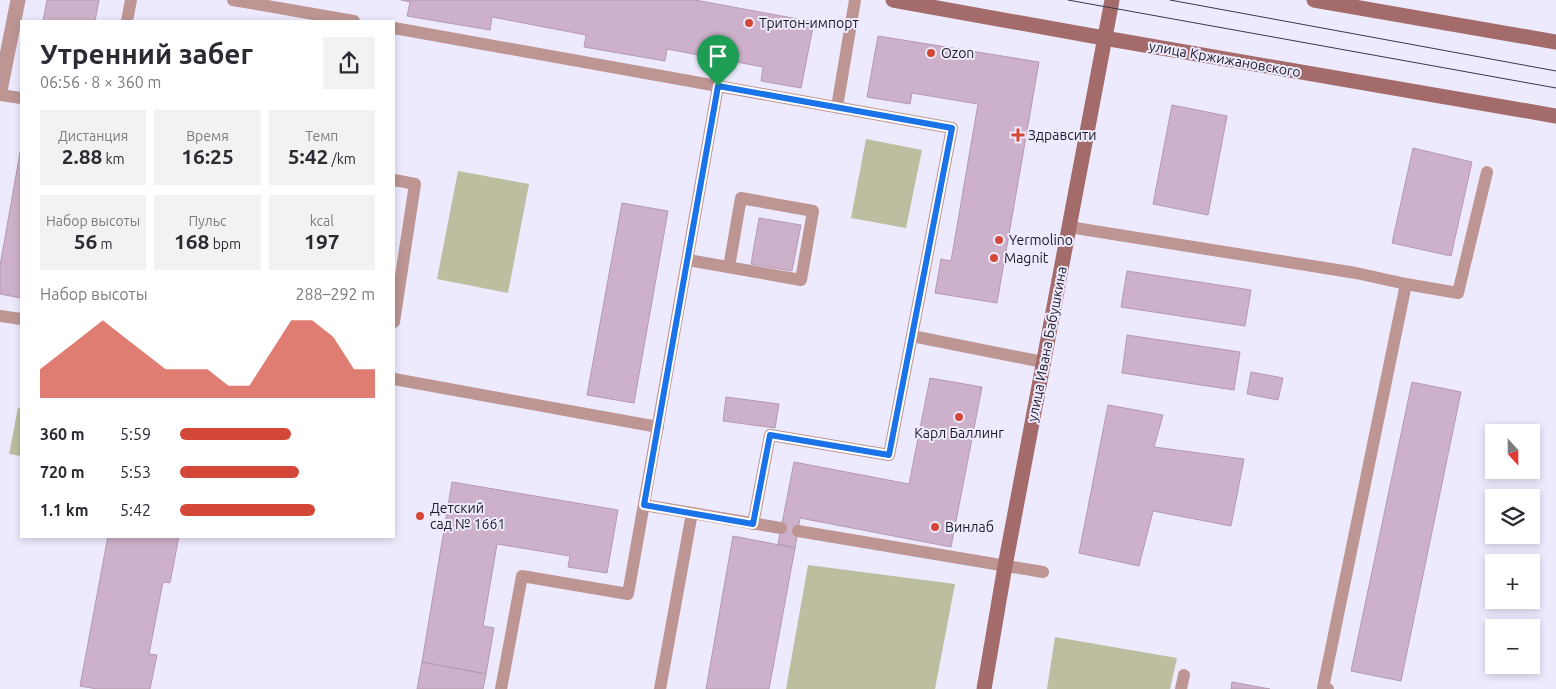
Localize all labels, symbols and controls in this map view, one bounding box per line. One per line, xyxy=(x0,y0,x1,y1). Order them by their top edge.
place label: Тритон-импорт xyxy=(759,15,859,31)
marker: Тритон-импорт xyxy=(743,17,755,29)
pin xyxy=(697,35,739,86)
button: share xyxy=(323,37,375,89)
text: Утренний забег xyxy=(40,38,253,69)
street label: улица Кржижановского xyxy=(1148,38,1302,80)
icon: arrive xyxy=(704,42,732,70)
place label: Ozon xyxy=(941,45,974,61)
marker: Ozon xyxy=(925,47,937,59)
text: 06:56 · 8 × 360 m xyxy=(40,73,161,91)
place label: Здравсити xyxy=(1028,127,1096,143)
text: Дистанция xyxy=(58,128,128,144)
text: Время xyxy=(186,128,229,144)
text: Темп xyxy=(305,128,338,144)
marker: Здравсити xyxy=(1012,129,1024,141)
text: 2.88 xyxy=(62,144,102,168)
text: 16:25 xyxy=(181,144,234,168)
text: 5:42 xyxy=(288,144,328,168)
text: km xyxy=(102,151,125,167)
text: /km xyxy=(328,151,356,167)
text: Набор высоты xyxy=(46,213,140,229)
text: Пульс xyxy=(188,213,227,229)
text: kcal xyxy=(310,213,334,229)
text: 56 xyxy=(74,229,97,253)
text: 168 xyxy=(174,229,209,253)
text: 197 xyxy=(304,229,340,253)
place label: Yermolino xyxy=(1009,232,1073,248)
marker: Yermolino xyxy=(993,234,1005,246)
text: m xyxy=(97,236,113,252)
text: bpm xyxy=(209,236,241,252)
place label: Magnit xyxy=(1004,250,1049,266)
marker: Magnit xyxy=(988,252,1000,264)
street label: улица Ивана Бабушкина xyxy=(1024,265,1070,423)
text: Набор высоты xyxy=(40,285,148,303)
text: 288–292 m xyxy=(295,285,375,303)
marker: Карл Баллинг xyxy=(953,411,965,423)
north arrow xyxy=(1485,424,1540,479)
map controls xyxy=(1485,424,1540,674)
text: 360 m xyxy=(40,425,85,443)
text: 5:59 xyxy=(120,425,151,443)
place label: Карл Баллинг xyxy=(914,425,1004,441)
text: 720 m xyxy=(40,463,85,481)
text: 5:53 xyxy=(120,463,151,481)
button: layers xyxy=(1485,489,1540,544)
place label: Детский сад № 1661 xyxy=(430,500,505,532)
text: 1.1 km xyxy=(40,501,89,519)
text: 5:42 xyxy=(120,501,151,519)
marker: Детский сад № 1661 xyxy=(414,510,426,522)
place label: Винлаб xyxy=(945,519,994,535)
marker: Винлаб xyxy=(929,521,941,533)
button: + xyxy=(1485,554,1540,609)
button: − xyxy=(1485,619,1540,674)

